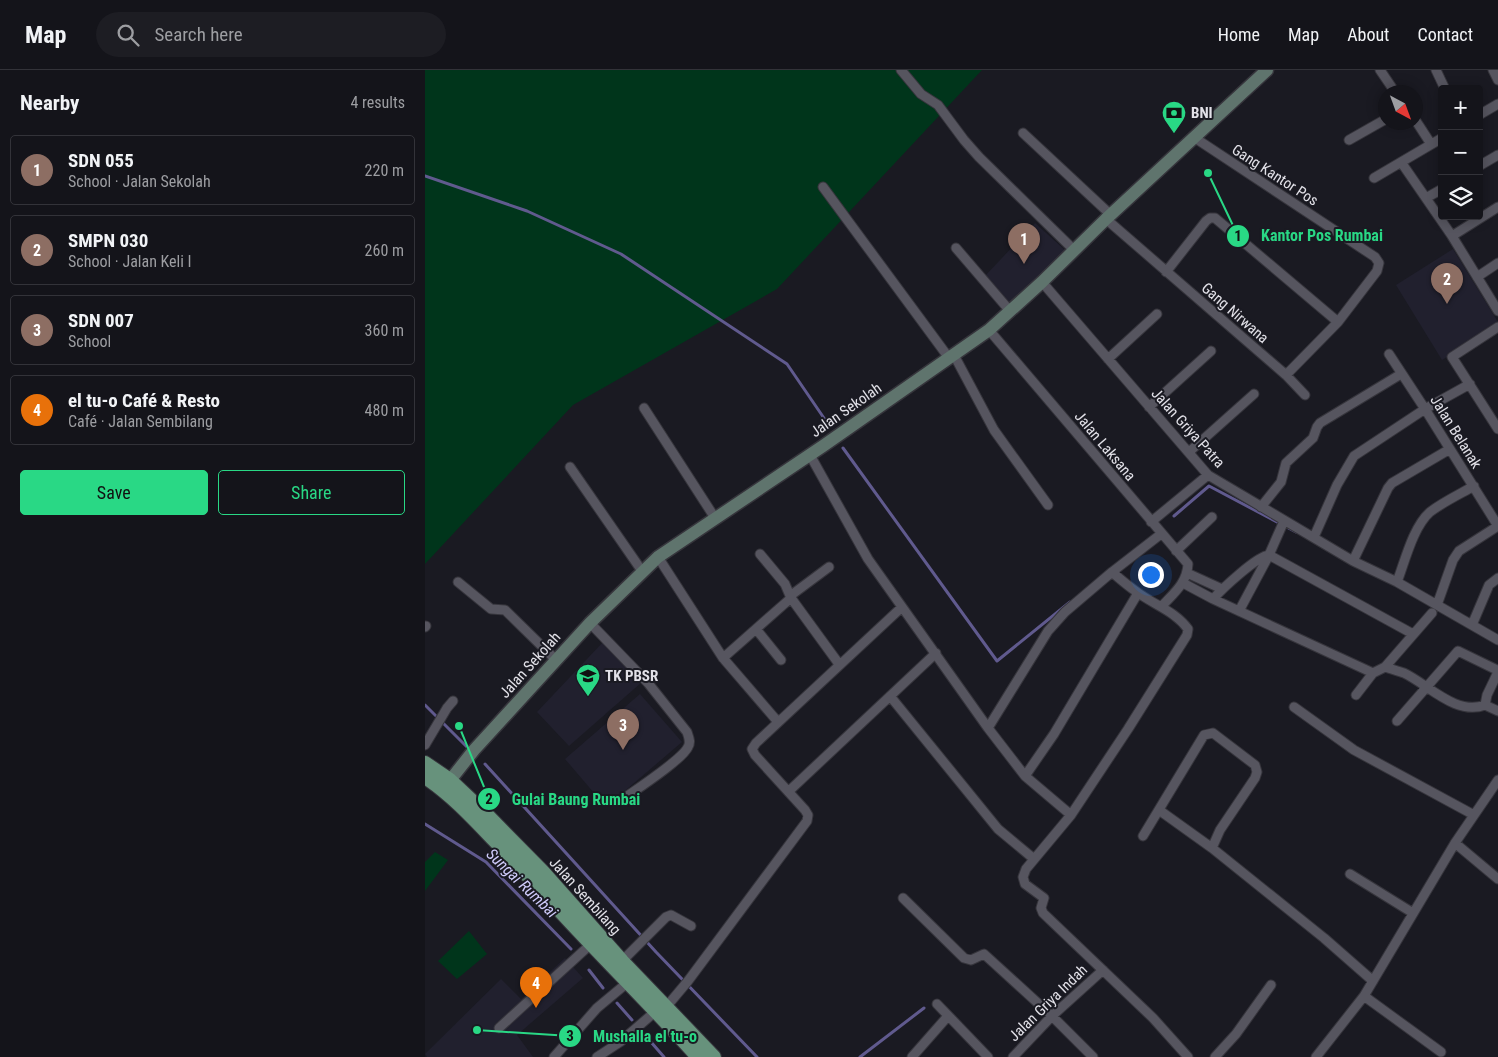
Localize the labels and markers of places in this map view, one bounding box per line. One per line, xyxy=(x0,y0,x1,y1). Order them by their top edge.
bank icon: BNI xyxy=(1161,100,1187,134)
place label: BNI xyxy=(1191,104,1213,122)
callout: Kantor Pos Rumbai xyxy=(1226,220,1393,251)
pin: 1 xyxy=(1008,223,1040,264)
pin: 2 xyxy=(1431,263,1463,304)
school or university icon: TK PBSR xyxy=(575,663,601,697)
place label: TK PBSR xyxy=(605,667,658,685)
pin: 3 xyxy=(607,709,639,750)
callout: Gulai Baung Rumbai xyxy=(477,783,650,814)
pin: 4 xyxy=(520,967,552,1008)
callout: Mushalla el tu-o xyxy=(558,1021,707,1052)

